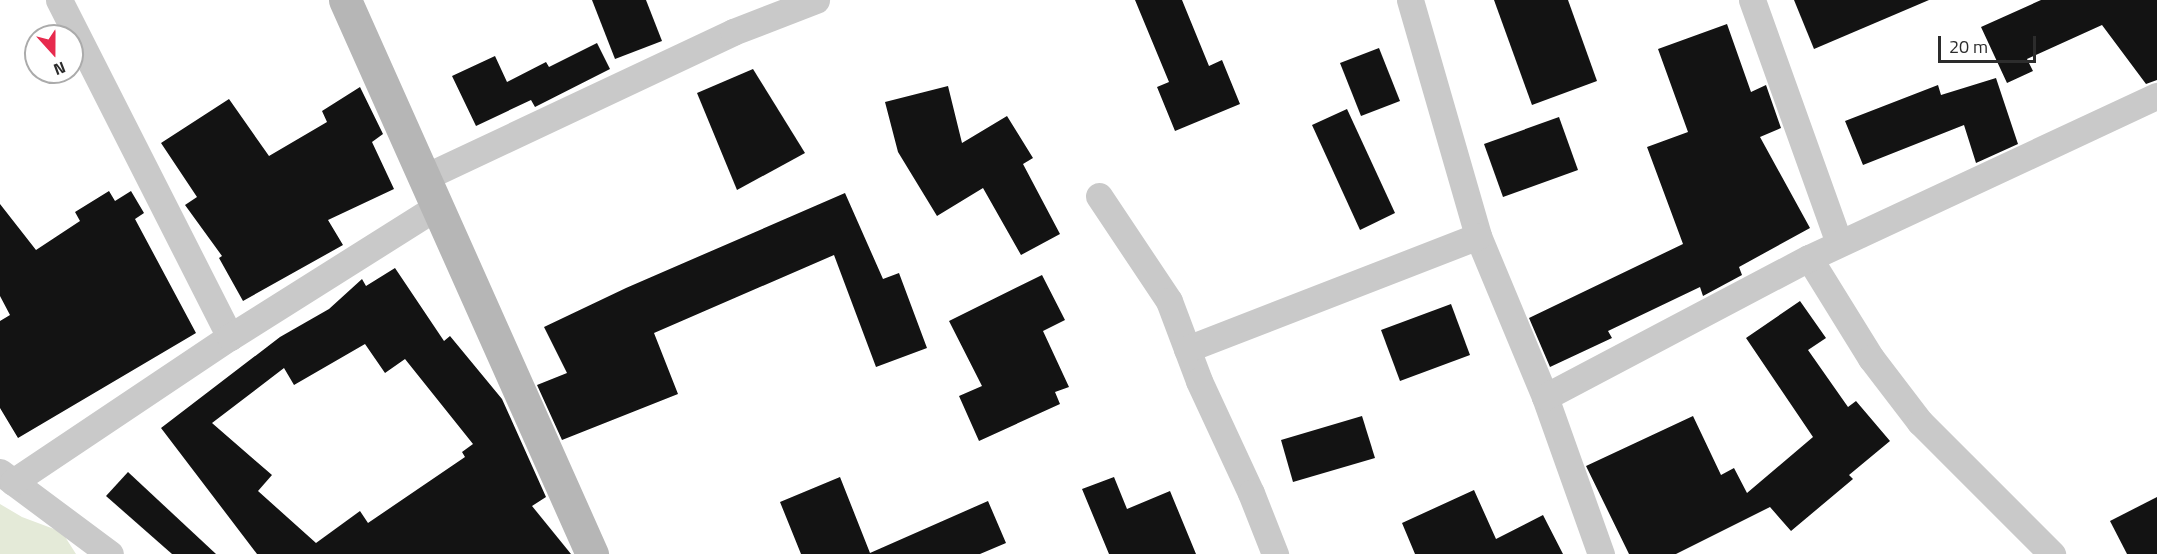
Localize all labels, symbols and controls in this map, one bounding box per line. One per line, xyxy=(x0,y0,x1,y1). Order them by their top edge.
north arrow xyxy=(24,24,84,84)
scale bar xyxy=(1941,24,2038,62)
text: 20 m xyxy=(1949,33,1988,60)
text: N xyxy=(50,56,69,82)

